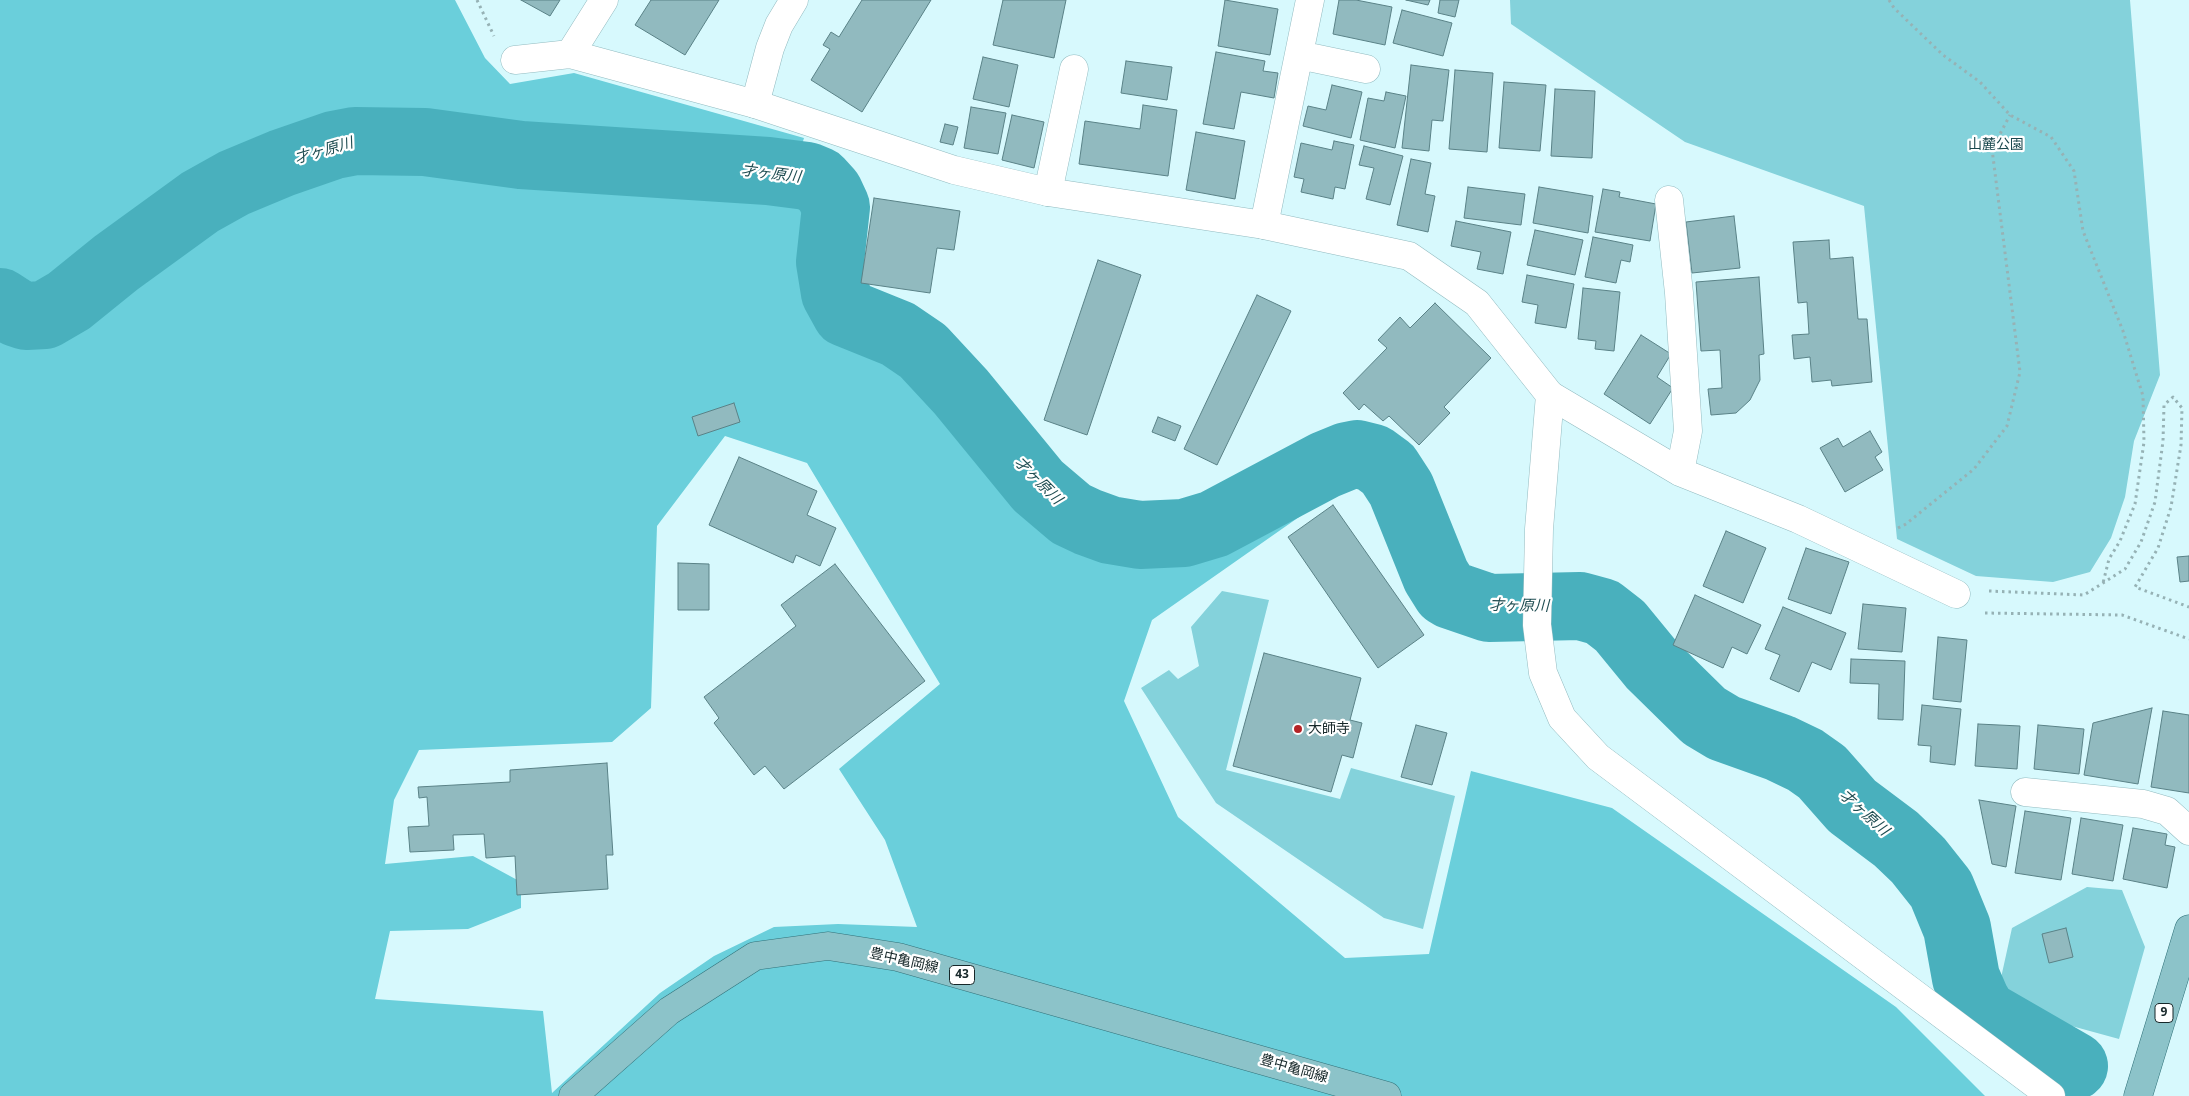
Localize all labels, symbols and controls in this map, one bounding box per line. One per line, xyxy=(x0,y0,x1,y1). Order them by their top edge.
water label: 才ヶ原川 xyxy=(293,134,355,168)
park label: 山麓公園 xyxy=(1968,137,2024,153)
water label: 才ヶ原川 xyxy=(740,161,802,187)
water label: 才ヶ原川 xyxy=(1010,453,1066,509)
water label: 才ヶ原川 xyxy=(1489,596,1549,616)
place label: 大師寺 xyxy=(1308,721,1350,737)
marker: 大師寺 xyxy=(1292,723,1304,735)
water label: 才ヶ原川 xyxy=(1836,786,1892,840)
street label: 豊中亀岡線 xyxy=(868,945,940,977)
road number: 43 xyxy=(950,966,974,984)
road number: 9 xyxy=(2155,1004,2173,1022)
street label: 豊中亀岡線 xyxy=(1258,1051,1330,1087)

